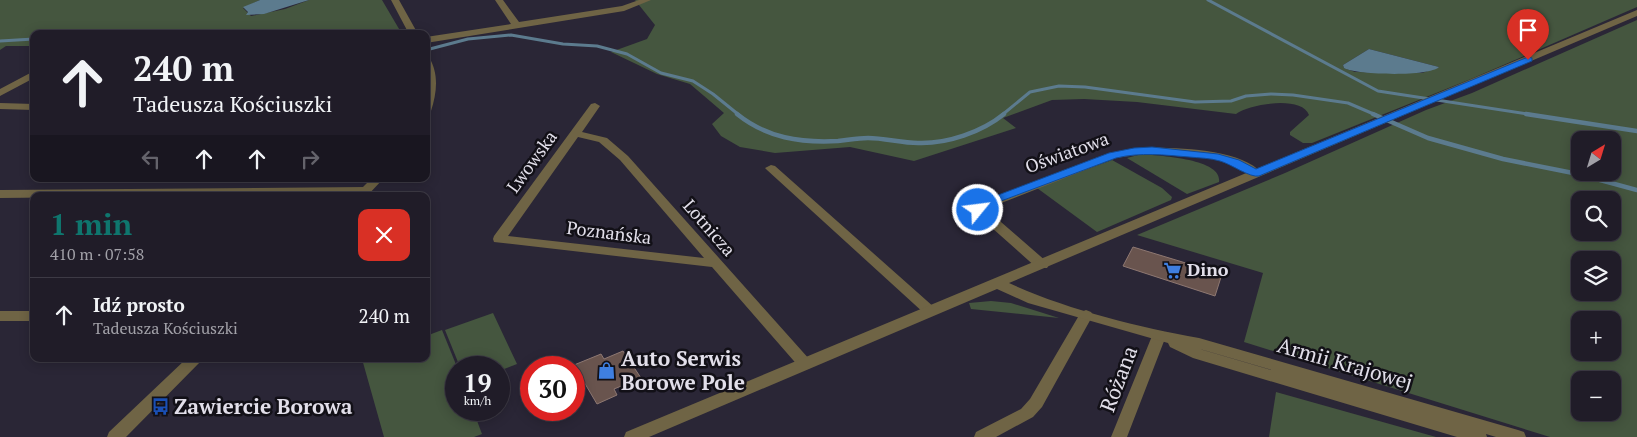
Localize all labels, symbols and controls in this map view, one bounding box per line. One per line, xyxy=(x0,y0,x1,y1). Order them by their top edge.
pin xyxy=(1507,9,1549,60)
icon: arrive xyxy=(1514,16,1542,44)
text: 240 m xyxy=(133,45,234,91)
icon: ahead xyxy=(50,50,115,115)
text: Tadeusza Kościuszki xyxy=(133,89,332,118)
street label: Lwowska xyxy=(501,126,562,197)
street label: Oświatowa xyxy=(1022,126,1112,178)
north arrow xyxy=(1571,131,1621,181)
map controls xyxy=(1571,131,1621,421)
icon: left xyxy=(137,145,165,173)
icon: ahead xyxy=(190,145,218,173)
icon: ahead xyxy=(243,145,271,173)
icon: right xyxy=(296,145,324,173)
position arrow xyxy=(951,183,1003,235)
button: search xyxy=(1571,191,1621,241)
street label: Lotnicza xyxy=(678,194,741,261)
text: 1 min xyxy=(50,204,132,244)
button: close xyxy=(358,209,410,261)
street label: Poznańska xyxy=(565,215,653,249)
text: 410 m · 07:58 xyxy=(50,243,144,265)
button: layers xyxy=(1571,251,1621,301)
place label: Dino xyxy=(1187,257,1229,281)
supermarket icon: Dino xyxy=(1163,260,1183,280)
text: Idź prosto xyxy=(93,292,185,317)
icon: ahead xyxy=(50,301,78,329)
text: 240 m xyxy=(359,303,410,328)
button: + xyxy=(1571,311,1621,361)
text: Tadeusza Kościuszki xyxy=(93,317,238,339)
street label: Armii Krajowej xyxy=(1274,330,1416,396)
street label: Różana xyxy=(1093,341,1144,416)
place label: Auto Serwis Borowe Pole xyxy=(621,344,745,396)
speed limit sign: 30 xyxy=(520,356,585,421)
shop icon: Auto Serwis Borowe Pole xyxy=(597,361,617,381)
text: 19 xyxy=(463,366,492,399)
button: − xyxy=(1571,371,1621,421)
place label: Zawiercie Borowa xyxy=(174,392,353,420)
text: km/h xyxy=(464,393,491,408)
bus stop icon: Zawiercie Borowa xyxy=(150,397,170,417)

